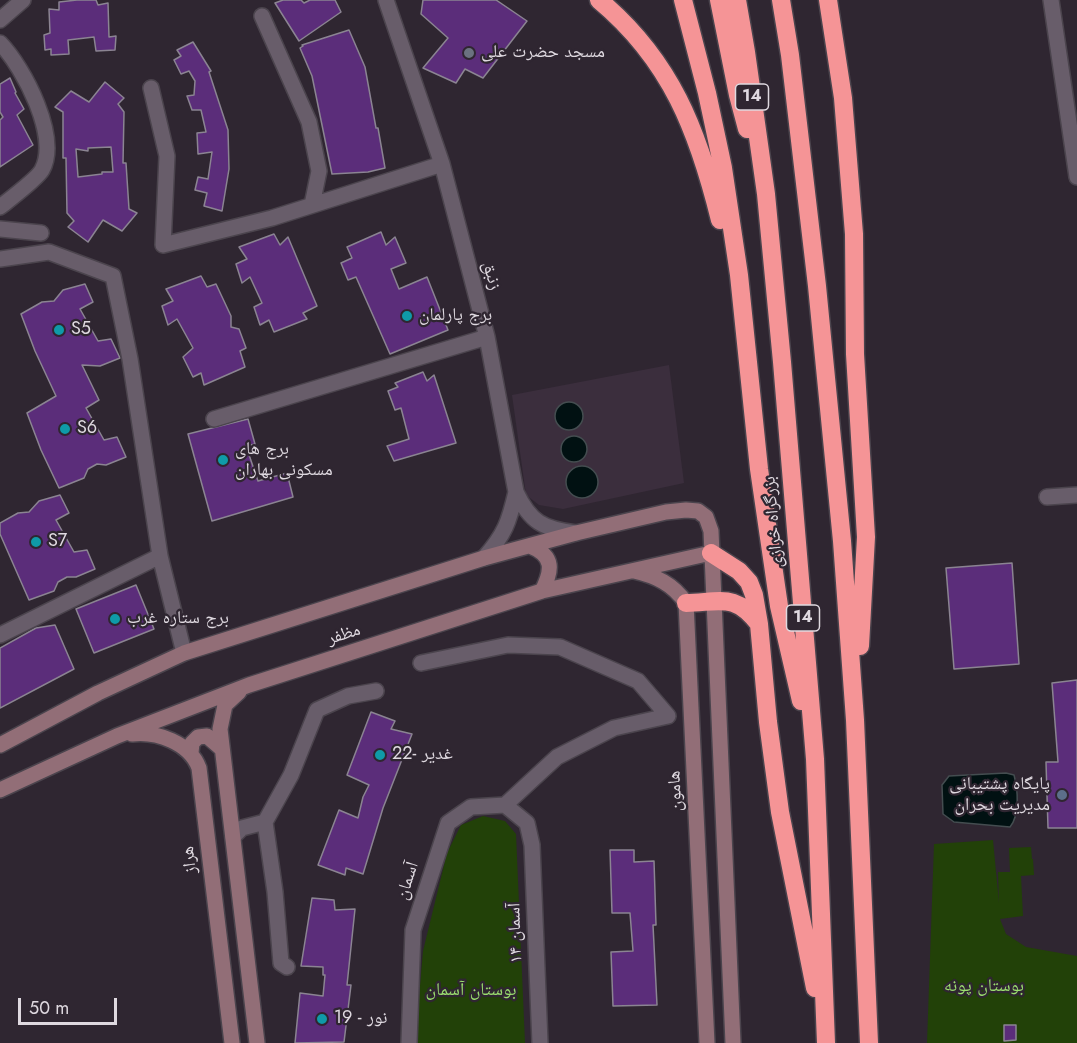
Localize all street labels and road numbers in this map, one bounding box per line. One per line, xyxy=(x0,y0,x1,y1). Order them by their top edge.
road number: 14 xyxy=(736,84,768,110)
street label: زنبق xyxy=(477,259,505,293)
street label: بزرگراه خرازی xyxy=(759,475,789,569)
road number: 14 xyxy=(786,605,820,631)
street label: مظفر xyxy=(325,620,363,650)
street label: هامون xyxy=(664,770,688,812)
street label: هراز xyxy=(178,845,202,875)
street label: آسمان xyxy=(392,859,424,903)
street label: آسمان ۱۴ xyxy=(504,903,528,963)

